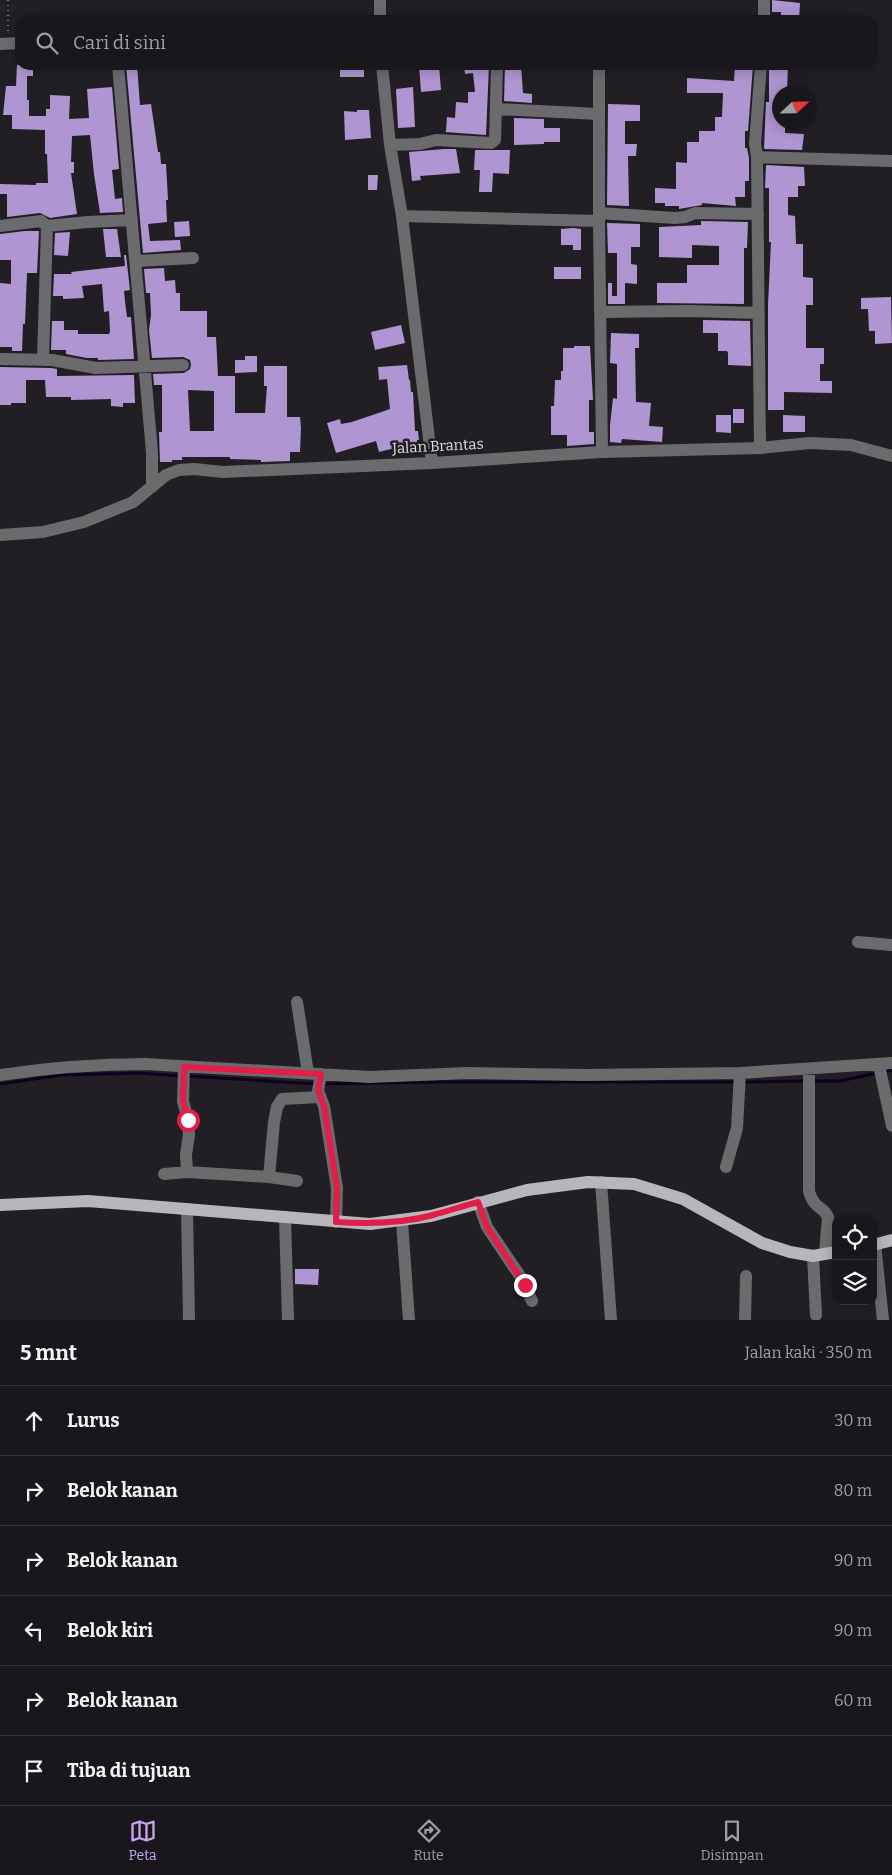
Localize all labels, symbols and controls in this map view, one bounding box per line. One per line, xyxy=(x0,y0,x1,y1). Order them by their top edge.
search box xyxy=(15,15,877,70)
icon: search xyxy=(33,29,61,57)
text: Cari di sini xyxy=(73,31,166,54)
north arrow xyxy=(772,85,817,130)
street label: Jalan Brantas xyxy=(391,435,484,457)
route start xyxy=(177,1109,200,1132)
map controls xyxy=(832,1215,877,1305)
button: locate xyxy=(832,1215,877,1260)
button: layers xyxy=(832,1260,877,1305)
route end xyxy=(514,1274,537,1297)
text: 5 mnt xyxy=(20,1340,77,1366)
text: Jalan kaki · 350 m xyxy=(745,1343,872,1362)
icon: ahead xyxy=(20,1407,48,1435)
text: Lurus xyxy=(67,1409,120,1432)
text: 30 m xyxy=(834,1411,872,1430)
icon: right xyxy=(20,1477,48,1505)
text: Belok kanan xyxy=(67,1479,178,1502)
text: 80 m xyxy=(834,1481,872,1500)
icon: right xyxy=(20,1547,48,1575)
text: Belok kanan xyxy=(67,1549,178,1572)
text: 90 m xyxy=(834,1551,872,1570)
icon: left xyxy=(20,1617,48,1645)
text: Belok kiri xyxy=(67,1619,153,1642)
text: 90 m xyxy=(834,1621,872,1640)
icon: right xyxy=(20,1687,48,1715)
text: Belok kanan xyxy=(67,1689,178,1712)
text: 60 m xyxy=(834,1691,872,1710)
icon: arrive xyxy=(20,1757,48,1785)
text: Tiba di tujuan xyxy=(67,1759,191,1782)
tab: Peta xyxy=(128,1817,157,1864)
tab: Rute xyxy=(414,1817,444,1864)
tab: Disimpan xyxy=(701,1817,764,1864)

